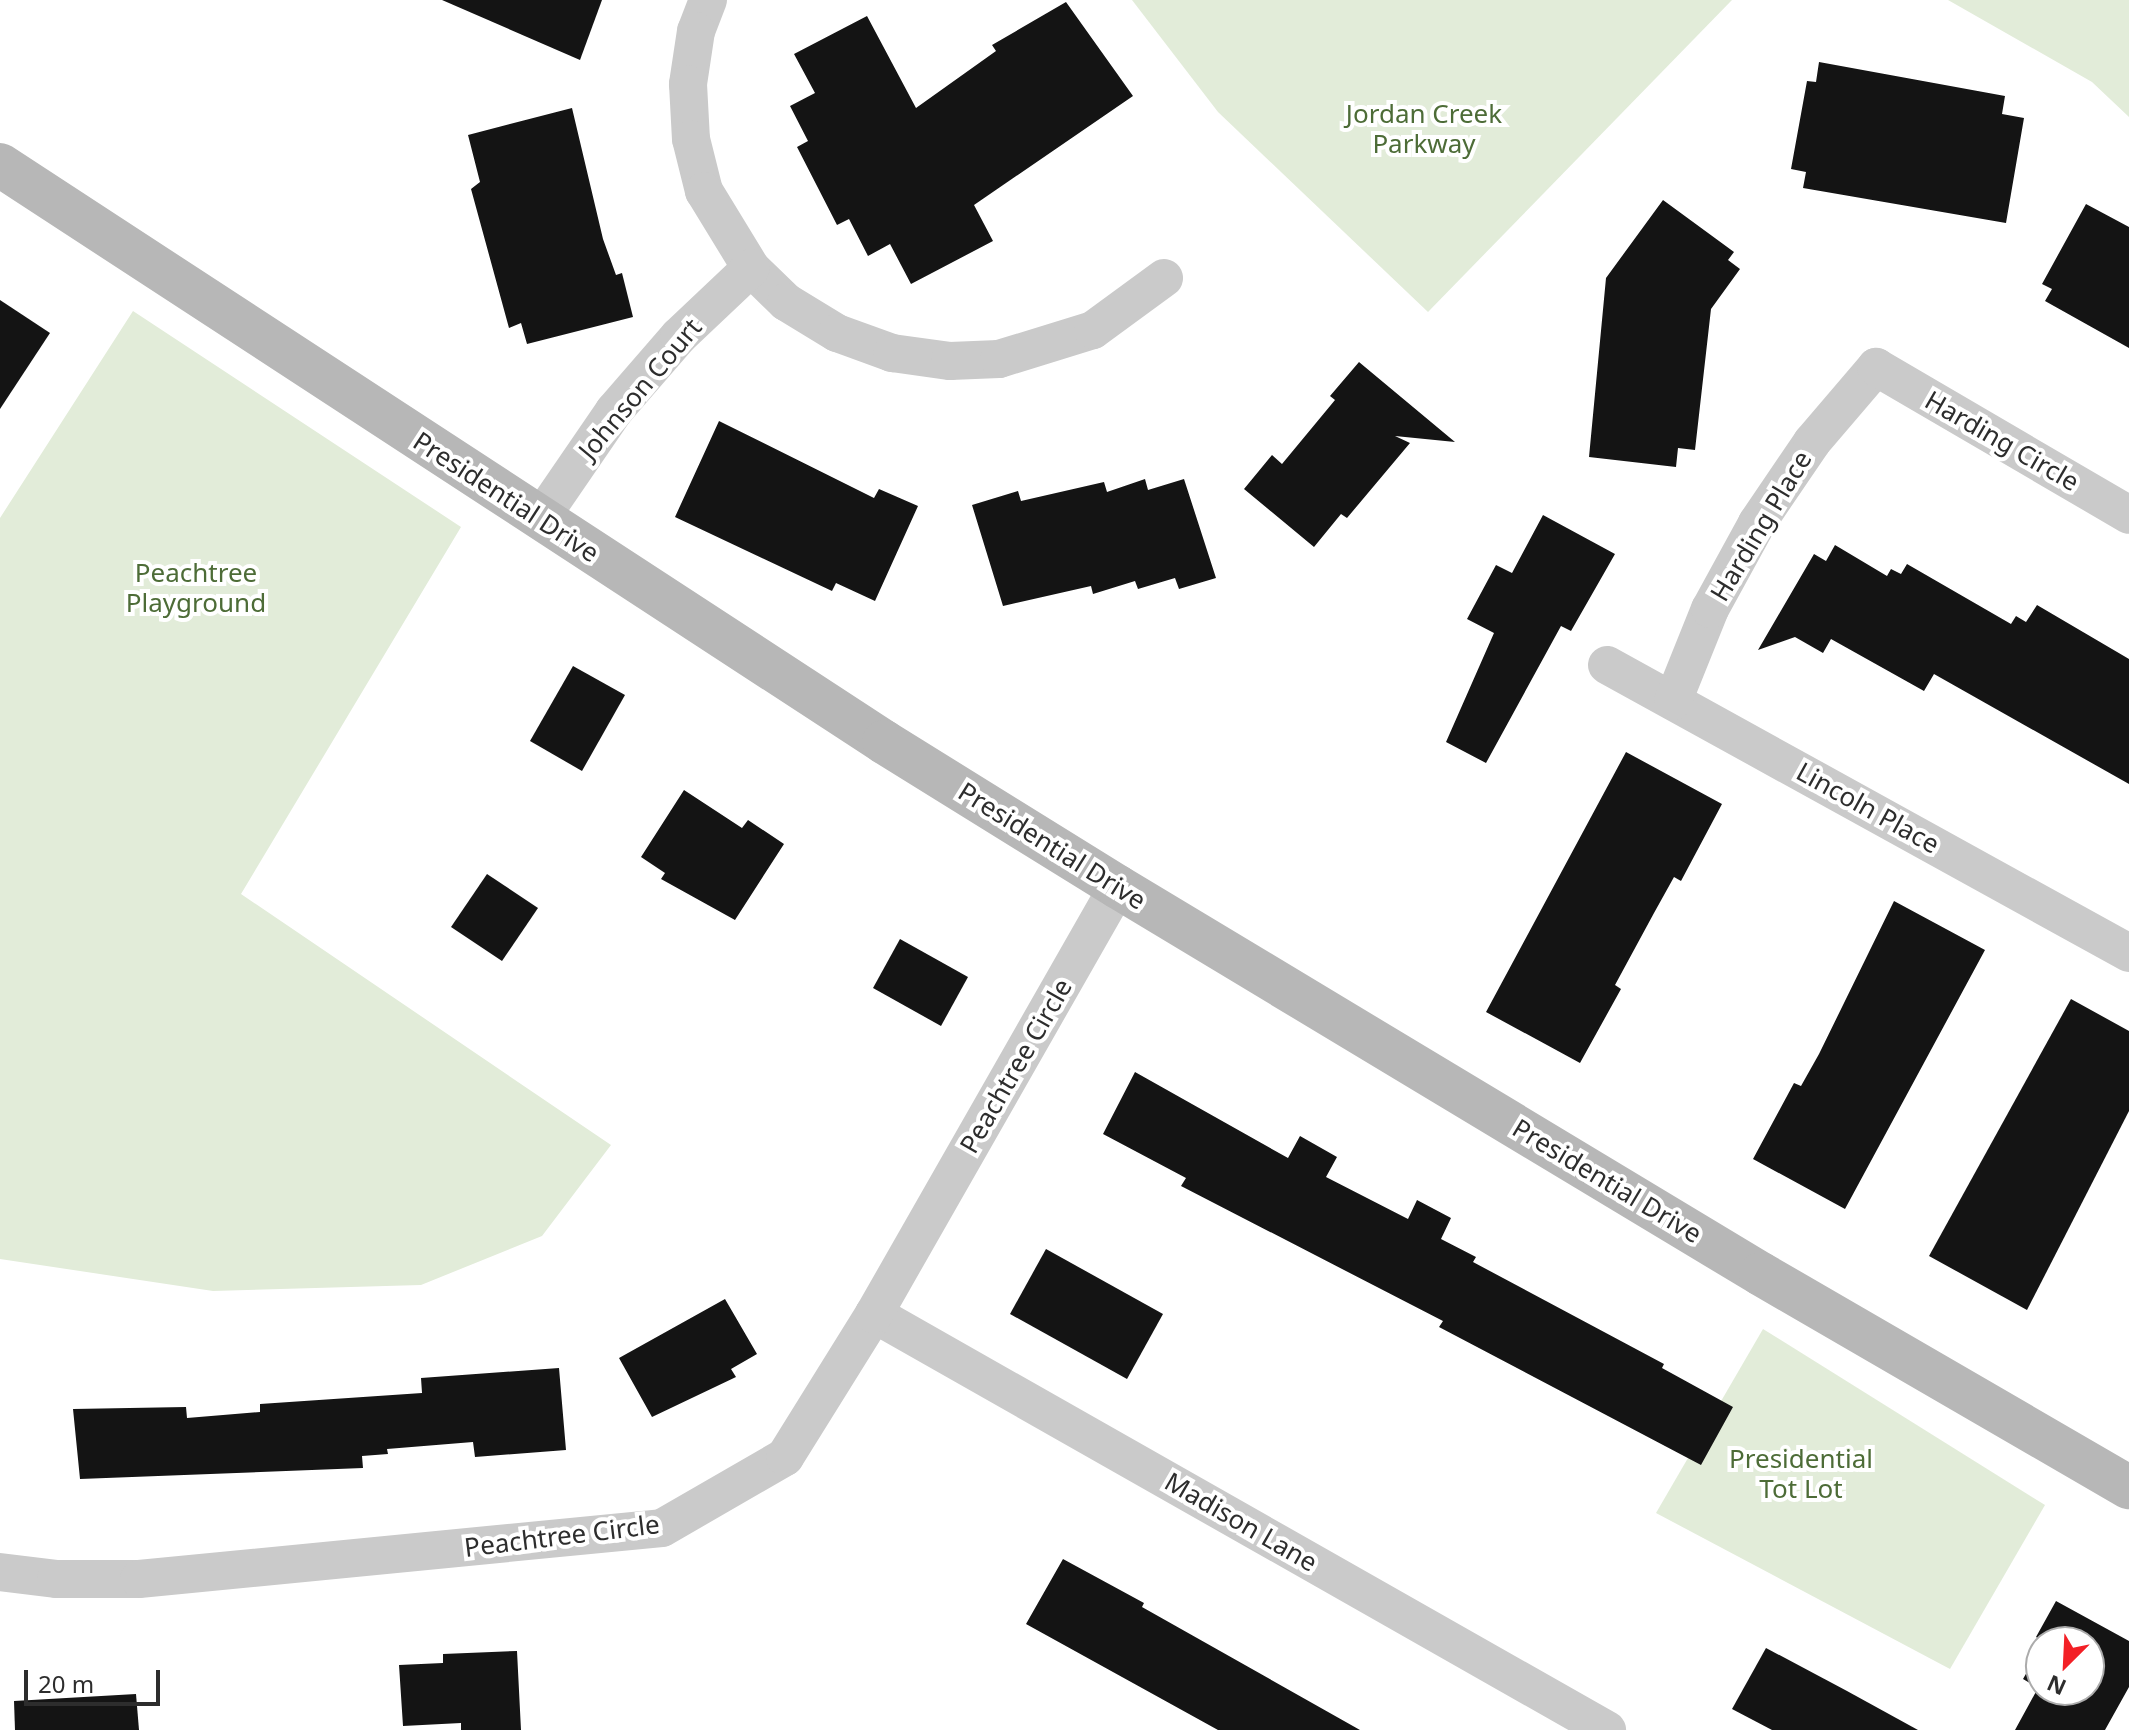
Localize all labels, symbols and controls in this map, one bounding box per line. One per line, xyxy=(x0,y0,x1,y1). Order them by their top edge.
park label: Jordan Creek Parkway xyxy=(1346,98,1502,160)
street label: Johnson Court xyxy=(572,312,708,466)
street label: Harding Circle xyxy=(1919,384,2085,498)
street label: Presidential Drive xyxy=(407,425,605,569)
street label: Harding Place xyxy=(1704,445,1818,607)
park label: Peachtree Playground xyxy=(126,557,266,618)
street label: Lincoln Place xyxy=(1791,756,1945,860)
street label: Presidential Drive xyxy=(953,776,1151,916)
street label: Peachtree Circle xyxy=(953,973,1079,1159)
street label: Presidential Drive xyxy=(1507,1112,1707,1250)
park label: Presidential Tot Lot xyxy=(1729,1443,1873,1504)
street label: Madison Lane xyxy=(1159,1466,1323,1578)
street label: Peachtree Circle xyxy=(463,1509,661,1563)
north arrow xyxy=(2025,1626,2105,1706)
scale bar xyxy=(28,1654,164,1704)
text: 20 m xyxy=(38,1667,94,1700)
text: N xyxy=(2042,1669,2070,1703)

